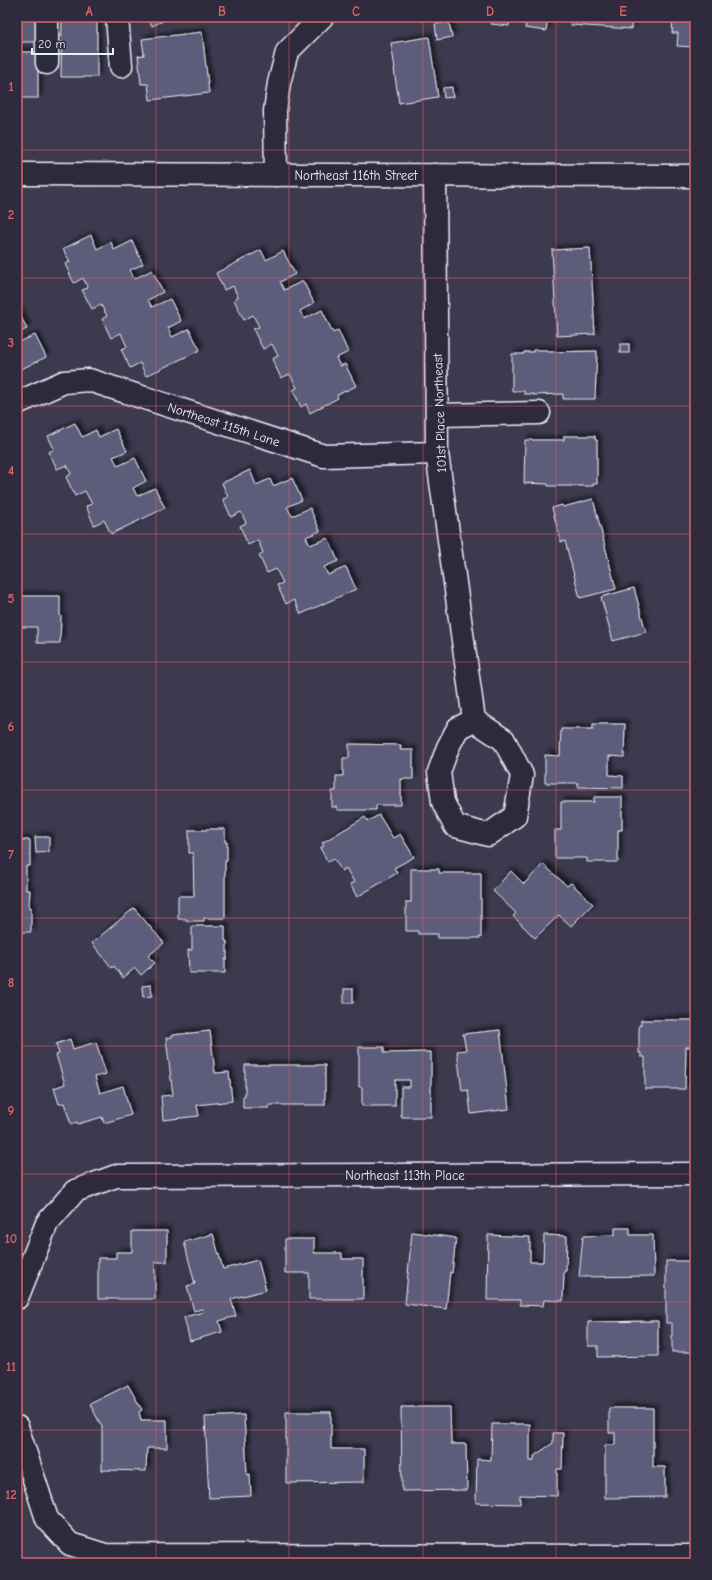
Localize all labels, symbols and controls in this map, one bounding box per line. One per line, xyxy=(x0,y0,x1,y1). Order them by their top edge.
text: A xyxy=(85,4,93,19)
text: B xyxy=(218,4,226,19)
text: C xyxy=(352,4,360,19)
text: D xyxy=(486,4,494,19)
text: E xyxy=(619,4,627,19)
scale bar xyxy=(32,30,113,56)
text: 20 m xyxy=(38,37,66,51)
text: 1 xyxy=(8,79,14,94)
street label: Northeast 116th Street xyxy=(295,168,419,183)
text: 2 xyxy=(8,207,14,222)
text: 3 xyxy=(8,335,14,350)
street label: 101st Place Northeast xyxy=(430,352,449,473)
street label: Northeast 115th Lane xyxy=(166,399,282,450)
text: 4 xyxy=(8,463,14,478)
text: 5 xyxy=(8,591,15,606)
text: 6 xyxy=(8,719,15,734)
text: 7 xyxy=(8,847,14,862)
text: 8 xyxy=(8,975,14,990)
text: 9 xyxy=(8,1103,15,1118)
street label: Northeast 113th Place xyxy=(345,1168,465,1183)
text: 10 xyxy=(5,1231,17,1246)
text: 11 xyxy=(6,1359,16,1374)
text: 12 xyxy=(5,1487,17,1502)

